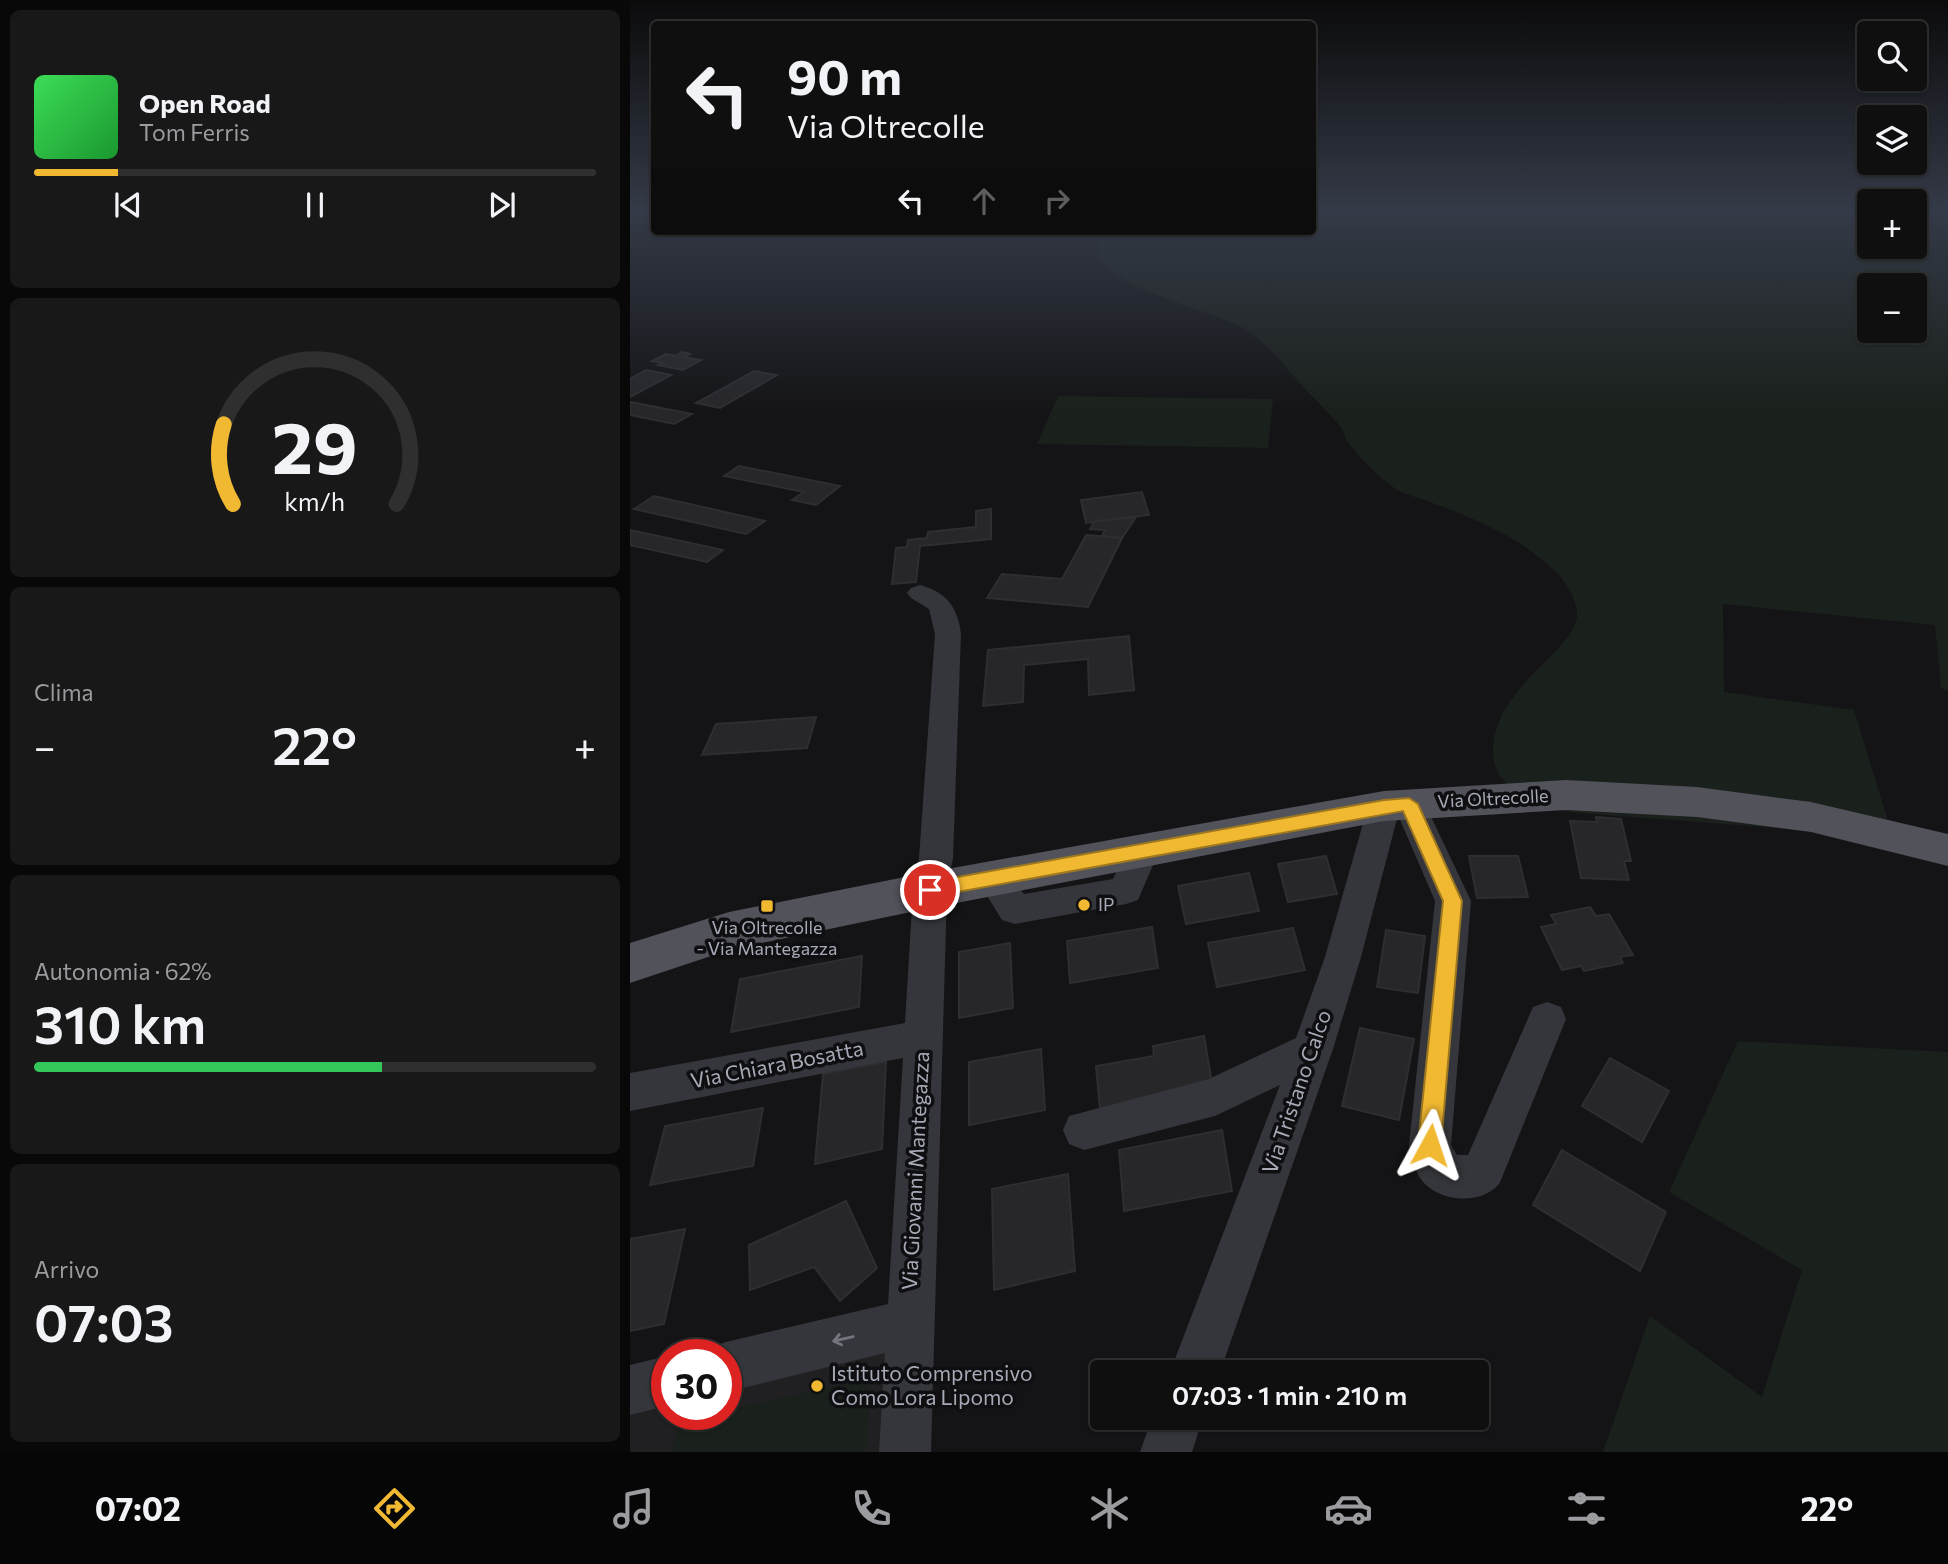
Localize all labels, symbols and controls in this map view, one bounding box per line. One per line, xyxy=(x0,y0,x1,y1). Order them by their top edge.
map controls xyxy=(1857,21,1927,343)
button: search xyxy=(1857,21,1927,91)
text: 90 m xyxy=(787,45,902,105)
icon: left xyxy=(672,49,763,140)
text: Open Road xyxy=(139,87,271,118)
text: Via Oltrecolle xyxy=(787,105,985,145)
button: layers xyxy=(1857,105,1927,175)
text: Tom Ferris xyxy=(139,118,250,146)
icon: left xyxy=(892,182,930,220)
icon: ahead xyxy=(965,182,1003,220)
icon: right xyxy=(1038,182,1076,220)
icon: previous xyxy=(109,186,147,224)
icon: pause xyxy=(296,186,334,224)
icon: next xyxy=(483,186,521,224)
button: + xyxy=(1857,189,1927,259)
button: − xyxy=(1857,273,1927,343)
text: 29 xyxy=(272,400,358,489)
text: km/h xyxy=(285,485,345,515)
text: Clima xyxy=(34,678,94,706)
text: 22° xyxy=(272,712,357,776)
text: − xyxy=(34,722,56,769)
text: + xyxy=(574,722,596,769)
street label: Via Oltrecolle xyxy=(1437,784,1549,812)
pin xyxy=(900,860,960,920)
icon: arrive xyxy=(911,871,949,909)
place label: IP xyxy=(1098,893,1114,915)
marker: IP xyxy=(1076,897,1092,913)
marker: Via Oltrecolle - Via Mantegazza xyxy=(759,898,775,914)
place label: Via Oltrecolle - Via Mantegazza xyxy=(697,916,837,959)
text: Autonomia · 62% xyxy=(34,957,212,985)
text: 310 km xyxy=(34,991,206,1055)
street label: Via Tristano Calco xyxy=(1256,1006,1335,1177)
street label: Via Chiara Bosatta xyxy=(688,1035,865,1093)
street label: Via Giovanni Mantegazza xyxy=(896,1051,933,1291)
position arrow xyxy=(1393,1108,1467,1182)
text: Arrivo xyxy=(34,1255,99,1283)
text: 07:03 xyxy=(34,1289,174,1353)
one-way arrow xyxy=(832,1333,854,1346)
speed limit sign: 30 xyxy=(651,1339,742,1430)
place label: Istituto Comprensivo Como Lora Lipomo xyxy=(831,1360,1032,1409)
marker: Istituto Comprensivo Como Lora Lipomo xyxy=(809,1378,825,1394)
text: 07:03 · 1 min · 210 m xyxy=(1172,1379,1407,1410)
icon: directions xyxy=(370,1484,419,1533)
icon: music xyxy=(609,1484,658,1533)
icon: phone xyxy=(847,1484,896,1533)
icon: climate xyxy=(1085,1484,1134,1533)
icon: car xyxy=(1324,1484,1373,1533)
icon: filters xyxy=(1562,1484,1611,1533)
text: 07:02 xyxy=(95,1488,181,1528)
text: 22° xyxy=(1800,1488,1853,1528)

